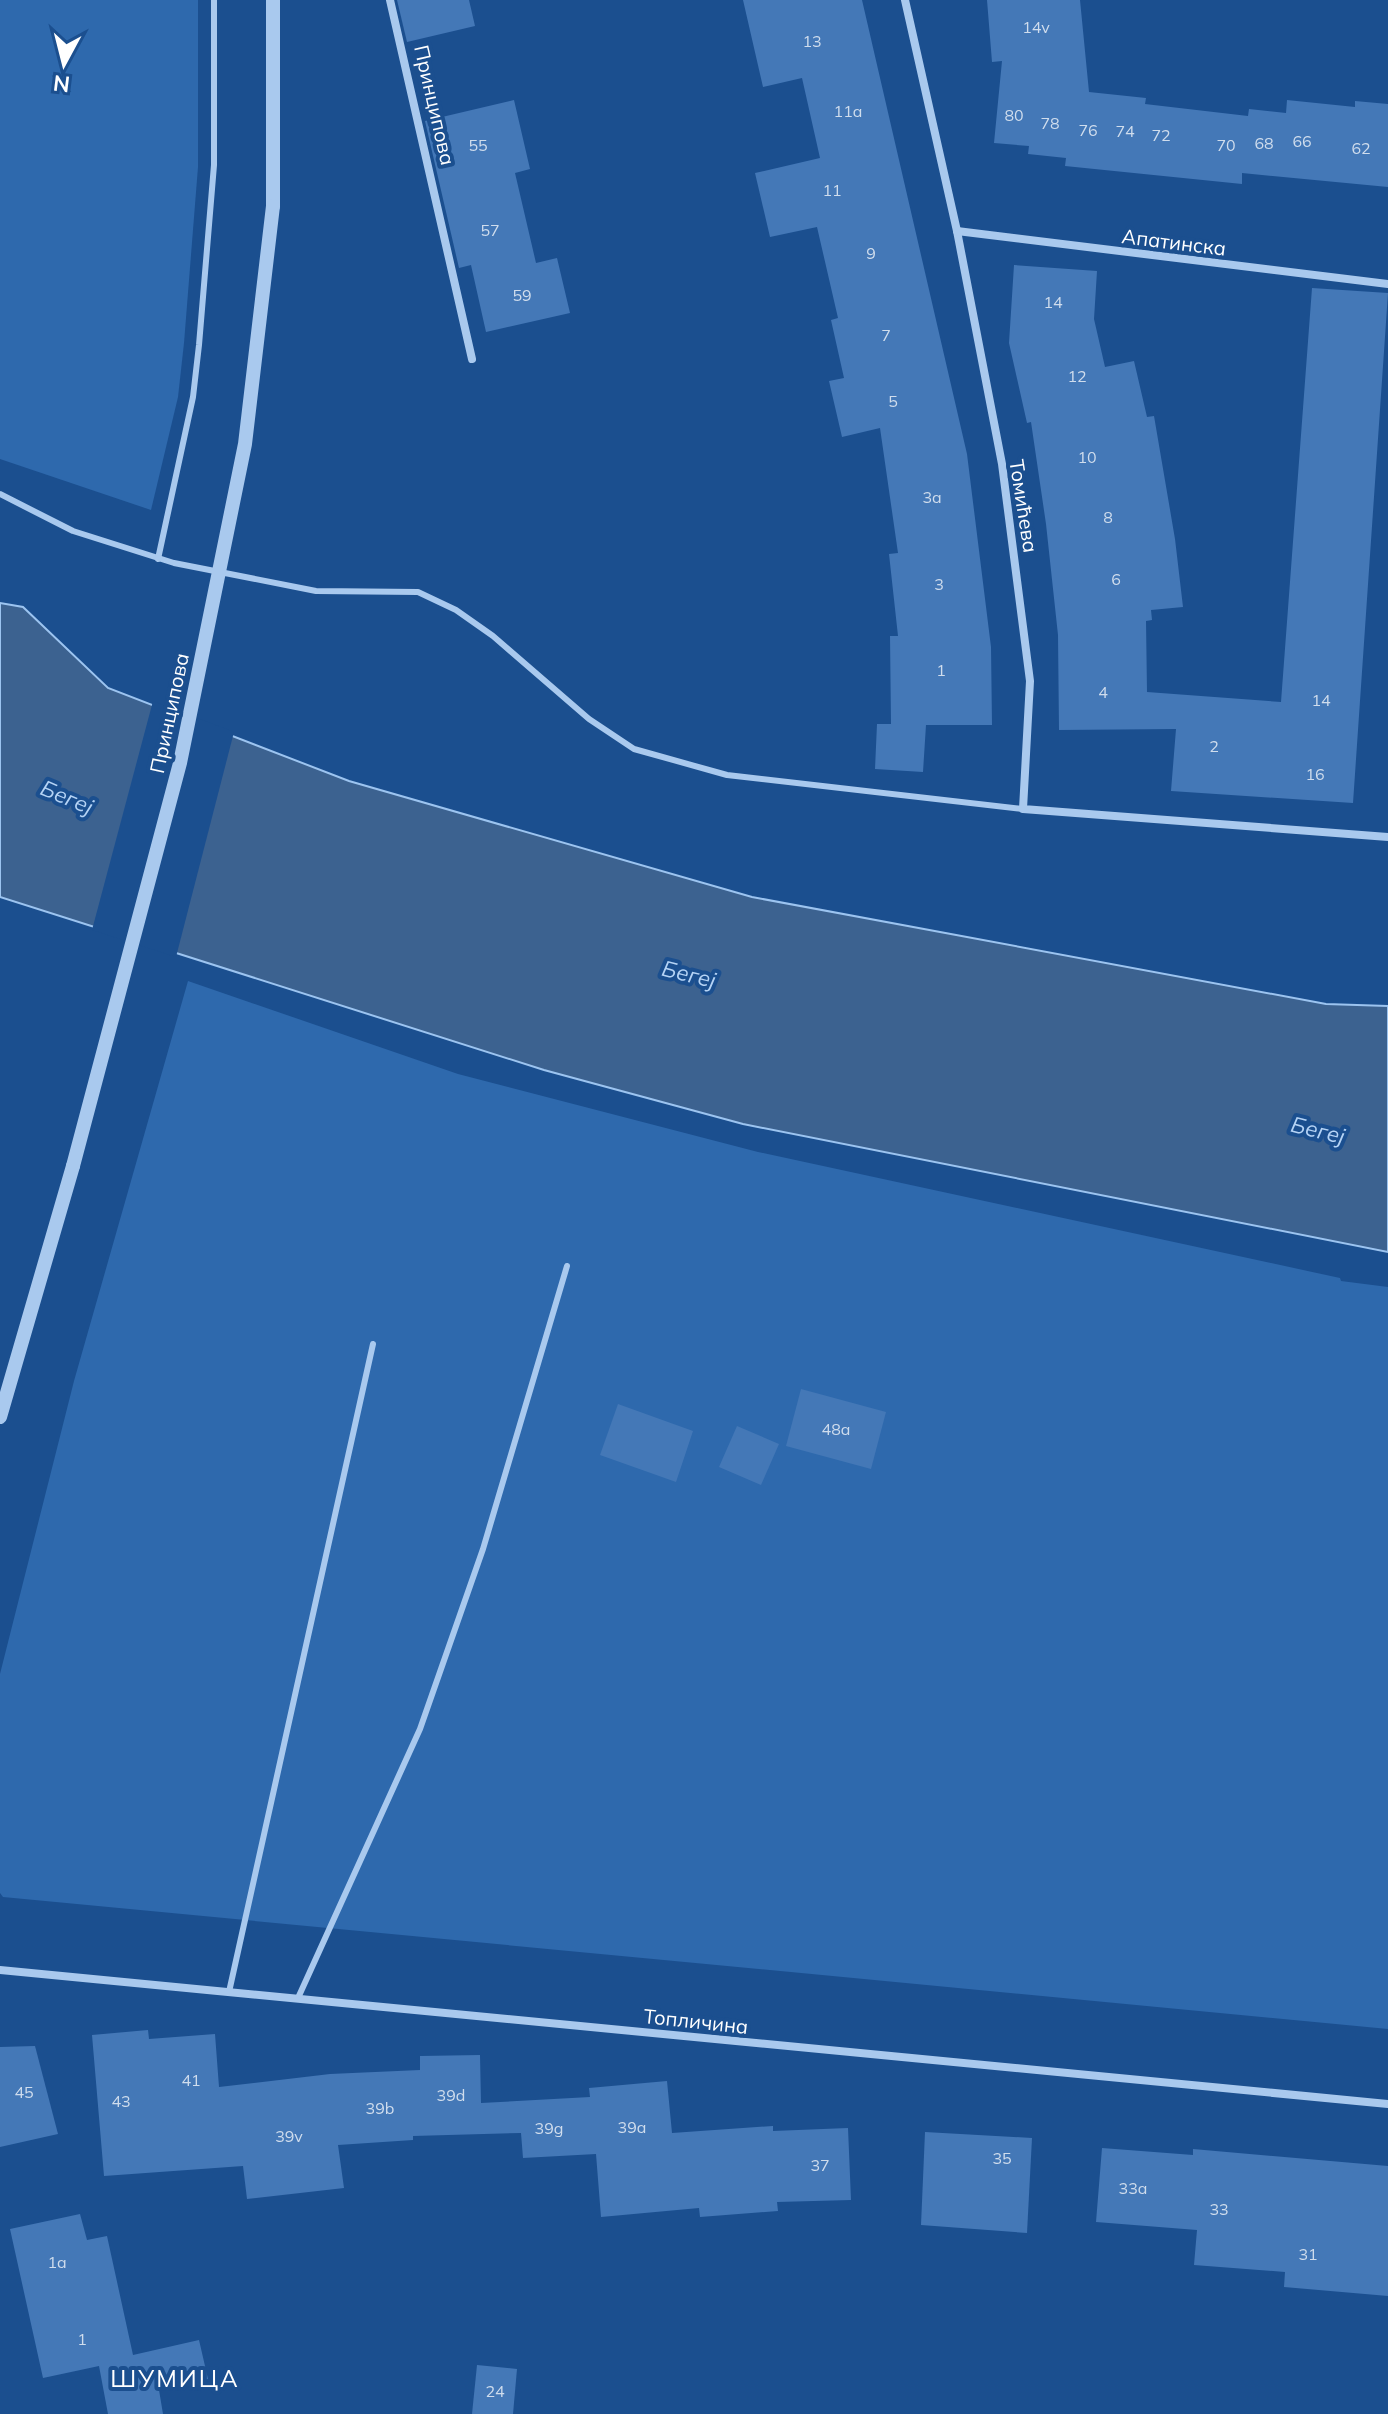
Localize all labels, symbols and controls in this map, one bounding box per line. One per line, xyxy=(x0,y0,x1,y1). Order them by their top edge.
house number: 14v xyxy=(1022,17,1050,37)
north arrow xyxy=(24,24,104,104)
house number: 13 xyxy=(802,31,822,51)
street label: Принципова xyxy=(409,43,461,167)
text: N xyxy=(52,69,72,99)
house number: 11a xyxy=(834,101,862,121)
house number: 80 xyxy=(1004,105,1024,125)
house number: 78 xyxy=(1040,113,1060,133)
house number: 76 xyxy=(1078,120,1098,140)
house number: 74 xyxy=(1115,121,1135,141)
house number: 72 xyxy=(1151,125,1171,145)
house number: 66 xyxy=(1292,131,1312,151)
house number: 68 xyxy=(1254,133,1274,153)
house number: 55 xyxy=(468,135,488,155)
house number: 70 xyxy=(1216,135,1236,155)
house number: 62 xyxy=(1351,138,1371,158)
house number: 11 xyxy=(822,180,842,200)
house number: 57 xyxy=(480,220,500,240)
street label: Апатинска xyxy=(1120,223,1228,261)
house number: 9 xyxy=(866,243,876,263)
house number: 59 xyxy=(512,285,532,305)
house number: 14 xyxy=(1043,292,1063,312)
house number: 7 xyxy=(881,325,891,345)
house number: 12 xyxy=(1067,366,1087,386)
house number: 5 xyxy=(888,391,898,411)
house number: 10 xyxy=(1077,447,1097,467)
street label: Томићева xyxy=(1004,458,1044,554)
house number: 3a xyxy=(922,487,942,507)
house number: 8 xyxy=(1103,507,1113,527)
house number: 6 xyxy=(1111,569,1121,589)
house number: 3 xyxy=(934,574,944,594)
street label: Принципова xyxy=(144,651,194,775)
house number: 1 xyxy=(936,660,946,680)
house number: 4 xyxy=(1098,682,1108,702)
house number: 14 xyxy=(1311,690,1331,710)
house number: 2 xyxy=(1209,736,1219,756)
house number: 16 xyxy=(1305,764,1325,784)
water label: Бегеј xyxy=(36,773,98,821)
water label: Бегеј xyxy=(659,954,719,994)
water label: Бегеј xyxy=(1288,1110,1348,1150)
house number: 48a xyxy=(822,1419,850,1439)
street label: Топличина xyxy=(642,2003,750,2039)
house number: 41 xyxy=(181,2070,201,2090)
house number: 45 xyxy=(14,2082,34,2102)
house number: 39d xyxy=(437,2085,465,2105)
house number: 43 xyxy=(111,2091,131,2111)
house number: 39b xyxy=(366,2098,394,2118)
house number: 39a xyxy=(618,2117,646,2137)
house number: 39g xyxy=(535,2118,563,2138)
house number: 39v xyxy=(275,2126,303,2146)
house number: 35 xyxy=(992,2148,1012,2168)
house number: 37 xyxy=(810,2155,830,2175)
house number: 33a xyxy=(1119,2178,1147,2198)
house number: 33 xyxy=(1209,2199,1229,2219)
house number: 31 xyxy=(1298,2244,1318,2264)
house number: 1a xyxy=(47,2252,67,2272)
house number: 1 xyxy=(77,2329,87,2349)
district label: ШУМИЦА xyxy=(110,2363,240,2393)
house number: 24 xyxy=(485,2381,505,2401)

